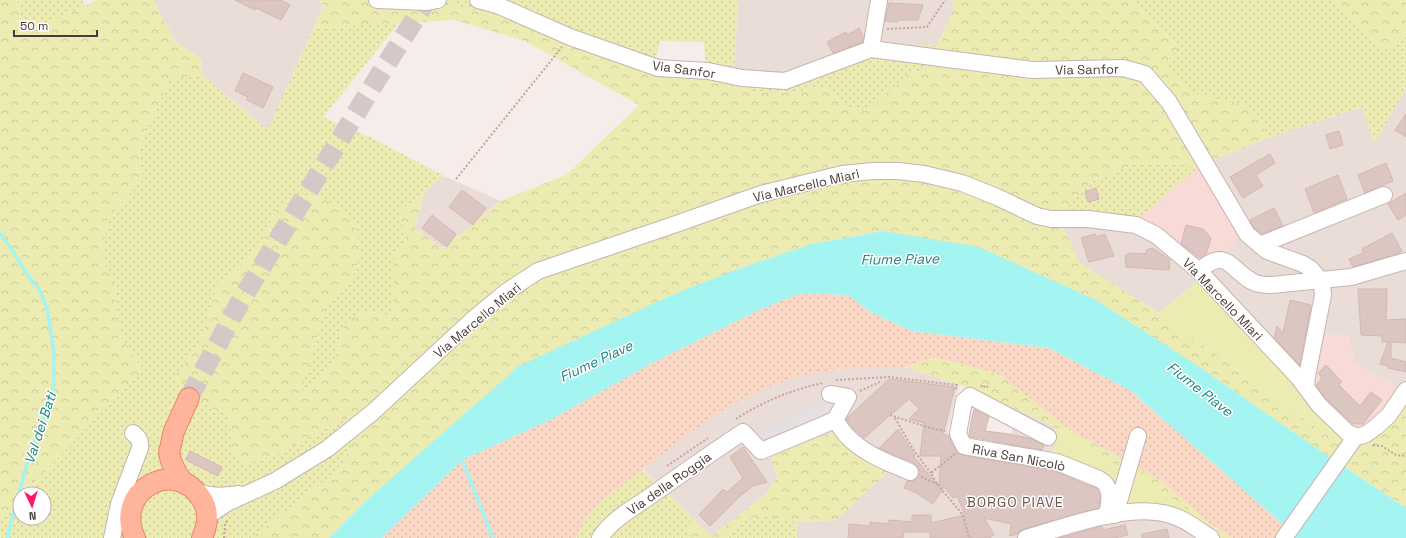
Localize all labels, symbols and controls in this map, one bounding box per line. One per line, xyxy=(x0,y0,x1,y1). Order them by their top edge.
scale bar xyxy=(14,12,97,38)
text: 50 m xyxy=(20,18,48,34)
street label: Via Sanfor xyxy=(651,57,717,82)
street label: Via Sanfor xyxy=(1055,60,1119,79)
street label: Via Marcello Miari xyxy=(751,165,861,206)
water label: Fiume Piave xyxy=(861,249,940,269)
street label: Via Marcello Miari xyxy=(1179,254,1266,344)
street label: Via Marcello Miari xyxy=(430,279,524,362)
water label: Fiume Piave xyxy=(557,336,636,386)
water label: Fiume Piave xyxy=(1164,358,1237,421)
water label: Val dei Bati xyxy=(20,388,61,466)
street label: Riva San Nicolò xyxy=(971,440,1067,475)
street label: Via della Roggia xyxy=(624,448,715,519)
north arrow xyxy=(12,486,52,526)
district label: BORGO PIAVE xyxy=(966,493,1064,511)
text: N xyxy=(29,509,37,523)

